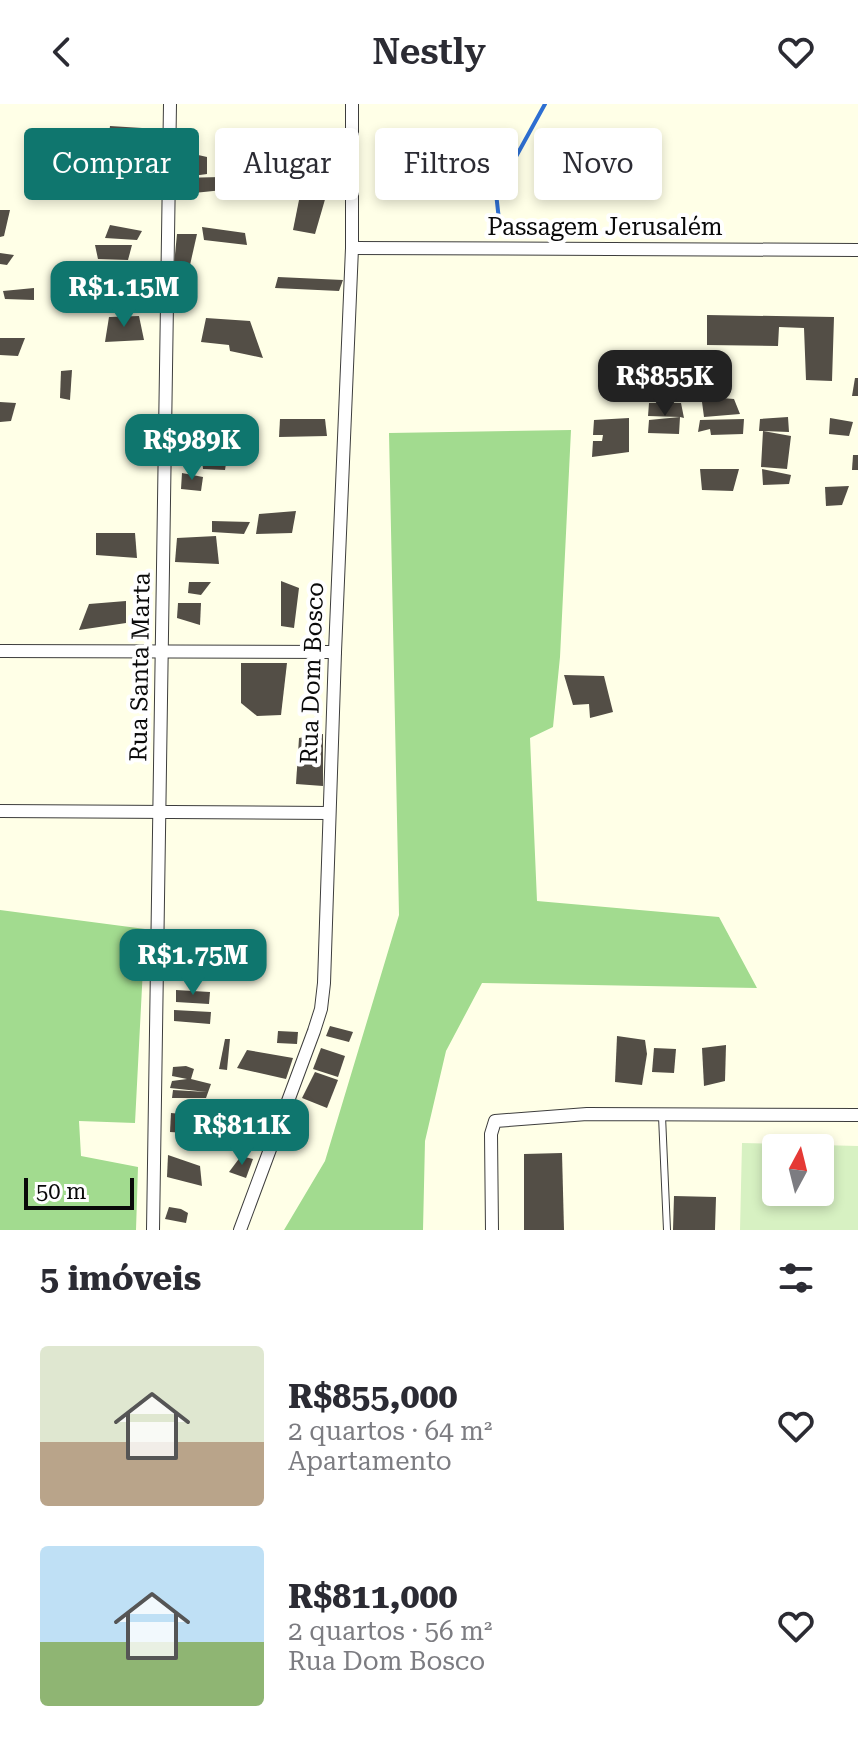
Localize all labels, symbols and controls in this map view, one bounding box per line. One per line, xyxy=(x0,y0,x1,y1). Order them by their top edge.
icon: back xyxy=(40,30,84,74)
icon: heart xyxy=(774,30,818,74)
text: Nestly xyxy=(372,31,486,73)
chip: Comprar xyxy=(24,128,199,200)
chip: Alugar xyxy=(215,128,359,200)
chip: Filtros xyxy=(375,128,518,200)
chip: Novo xyxy=(534,128,662,200)
street label: Passagem Jerusalém xyxy=(487,213,723,241)
pin: R$1.15M xyxy=(50,261,198,329)
text: R$1.15M xyxy=(69,272,179,302)
pin: R$855K xyxy=(600,350,730,418)
text: R$855K xyxy=(616,361,714,391)
pin: R$989K xyxy=(127,414,257,482)
text: R$989K xyxy=(143,425,241,455)
street label: Rua Santa Marta xyxy=(124,572,156,762)
street label: Rua Dom Bosco xyxy=(295,582,329,764)
pin: R$1.75M xyxy=(119,929,267,997)
text: R$1.75M xyxy=(138,940,248,970)
pin: R$811K xyxy=(177,1099,307,1167)
text: R$811K xyxy=(193,1110,291,1140)
north arrow xyxy=(762,1134,834,1206)
map controls xyxy=(762,1134,834,1206)
scale bar xyxy=(24,1174,134,1210)
text: 50 m xyxy=(36,1179,86,1204)
icon: filters xyxy=(774,1256,818,1300)
text: 5 imóveis xyxy=(40,1258,201,1298)
text: R$855,000 xyxy=(288,1376,458,1416)
icon: home xyxy=(104,1378,200,1474)
icon: heart xyxy=(774,1404,818,1448)
text: 2 quartos · 64 m² xyxy=(288,1416,492,1446)
text: Apartamento xyxy=(288,1446,452,1476)
text: R$811,000 xyxy=(288,1576,458,1616)
icon: home xyxy=(104,1578,200,1674)
icon: heart xyxy=(774,1604,818,1648)
text: 2 quartos · 56 m² xyxy=(288,1616,492,1646)
text: Rua Dom Bosco xyxy=(288,1646,485,1676)

